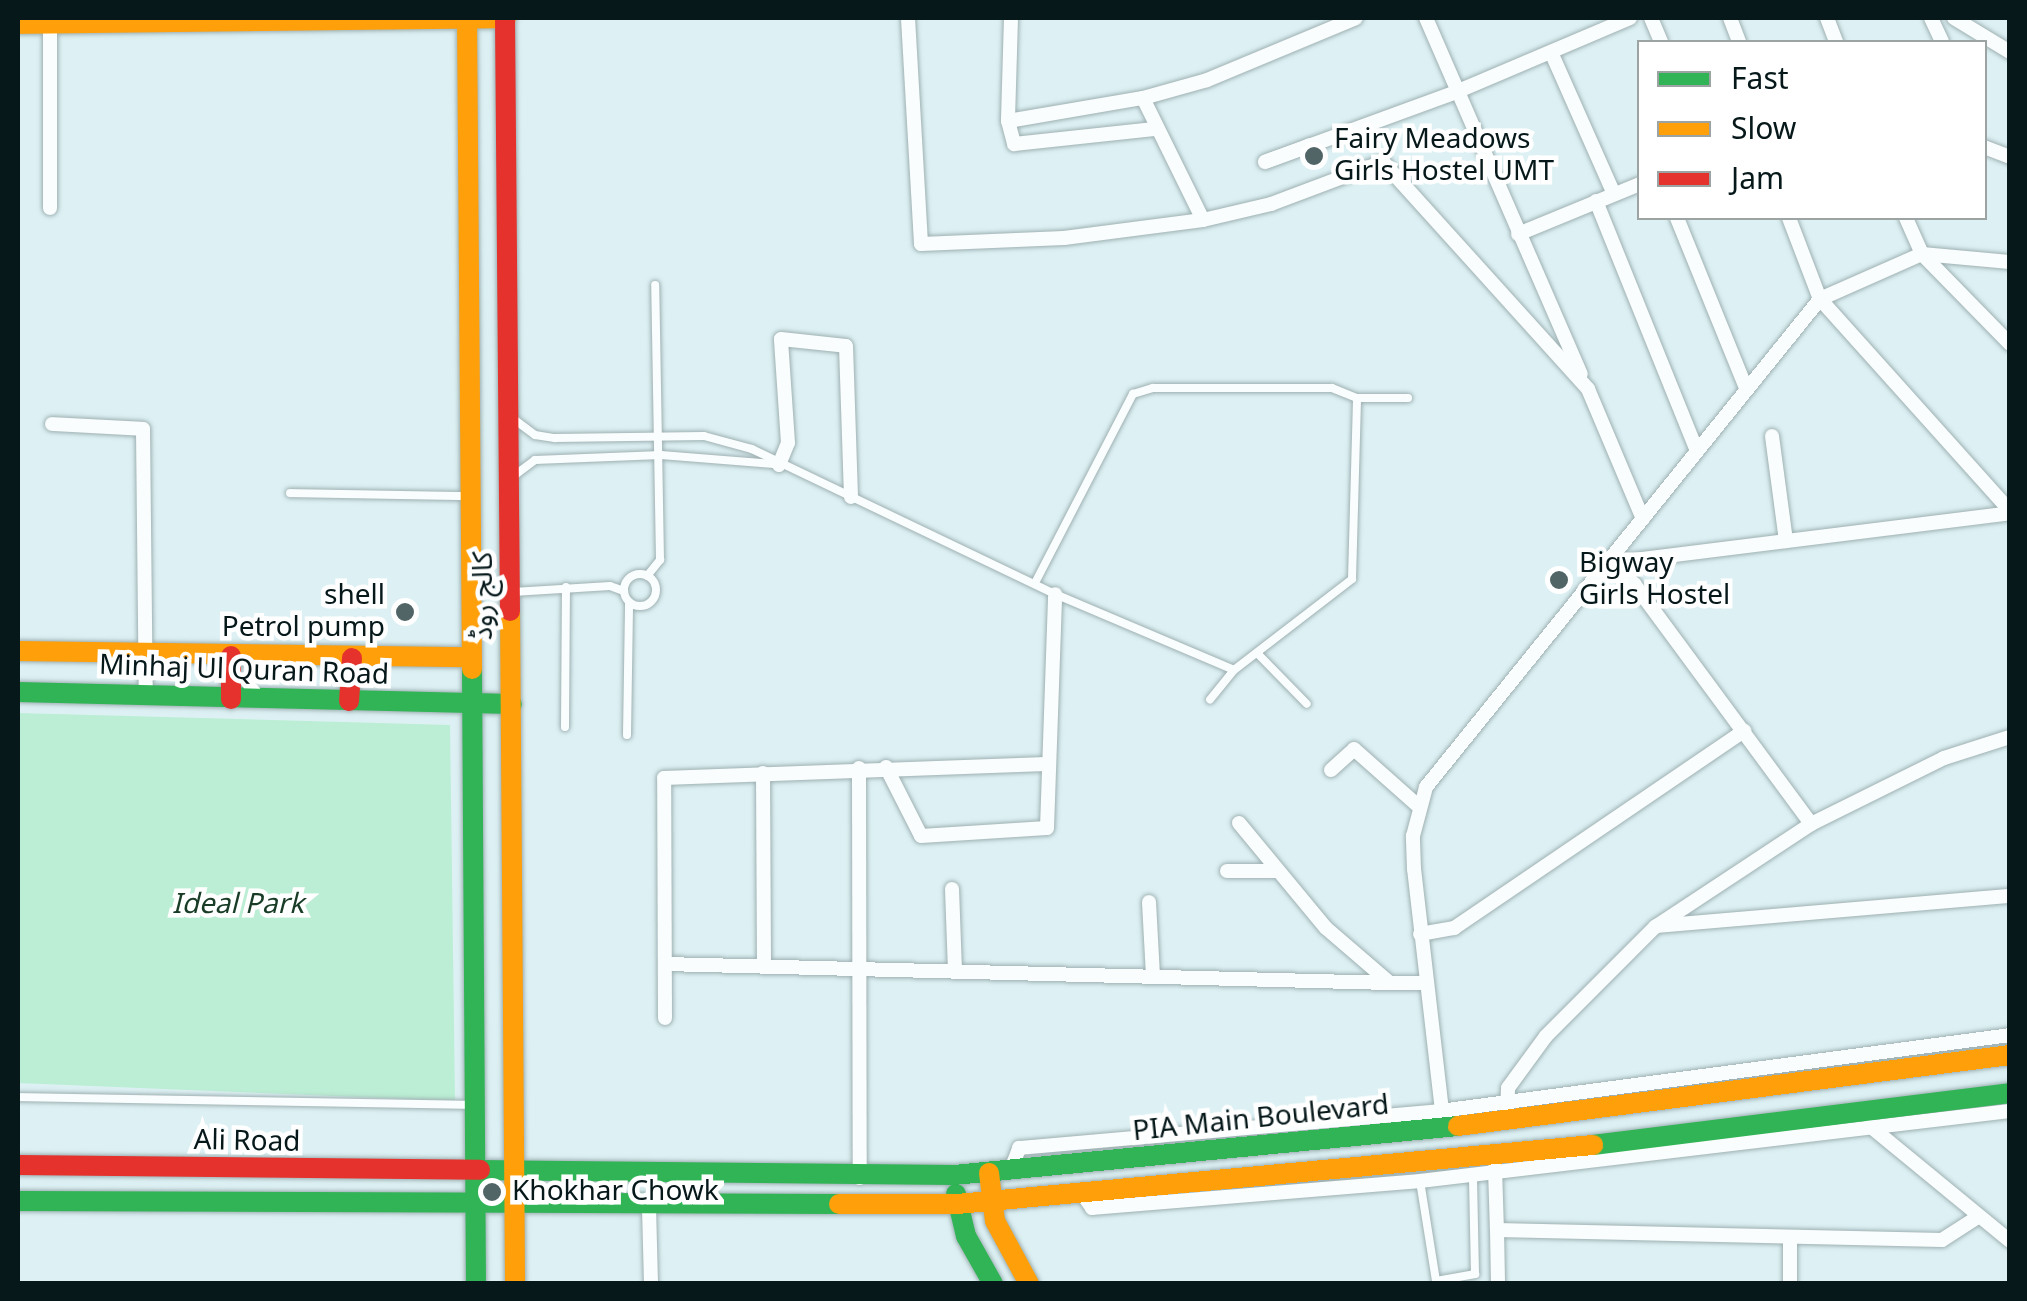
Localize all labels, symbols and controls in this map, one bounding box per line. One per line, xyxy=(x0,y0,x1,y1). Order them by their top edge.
legend xyxy=(1637,40,1987,220)
text: Fast xyxy=(1731,48,1789,111)
text: Slow xyxy=(1731,98,1796,161)
place label: Fairy Meadows Girls Hostel UMT xyxy=(1334,123,1554,189)
marker: Fairy Meadows Girls Hostel UMT xyxy=(1303,145,1325,167)
text: Jam xyxy=(1731,148,1784,211)
place label: Bigway Girls Hostel xyxy=(1579,547,1730,613)
street label: کالج روڈ xyxy=(467,552,501,640)
marker: Bigway Girls Hostel xyxy=(1548,569,1570,591)
place label: shell Petrol pump xyxy=(222,579,385,645)
marker: shell Petrol pump xyxy=(394,601,416,623)
street label: Minhaj Ul Quran Road xyxy=(98,649,390,693)
park label: Ideal Park xyxy=(172,888,304,922)
street label: PIA Main Boulevard xyxy=(1131,1089,1391,1149)
street label: Ali Road xyxy=(193,1124,301,1160)
place label: Khokhar Chowk xyxy=(512,1175,719,1209)
marker: Khokhar Chowk xyxy=(481,1181,503,1203)

